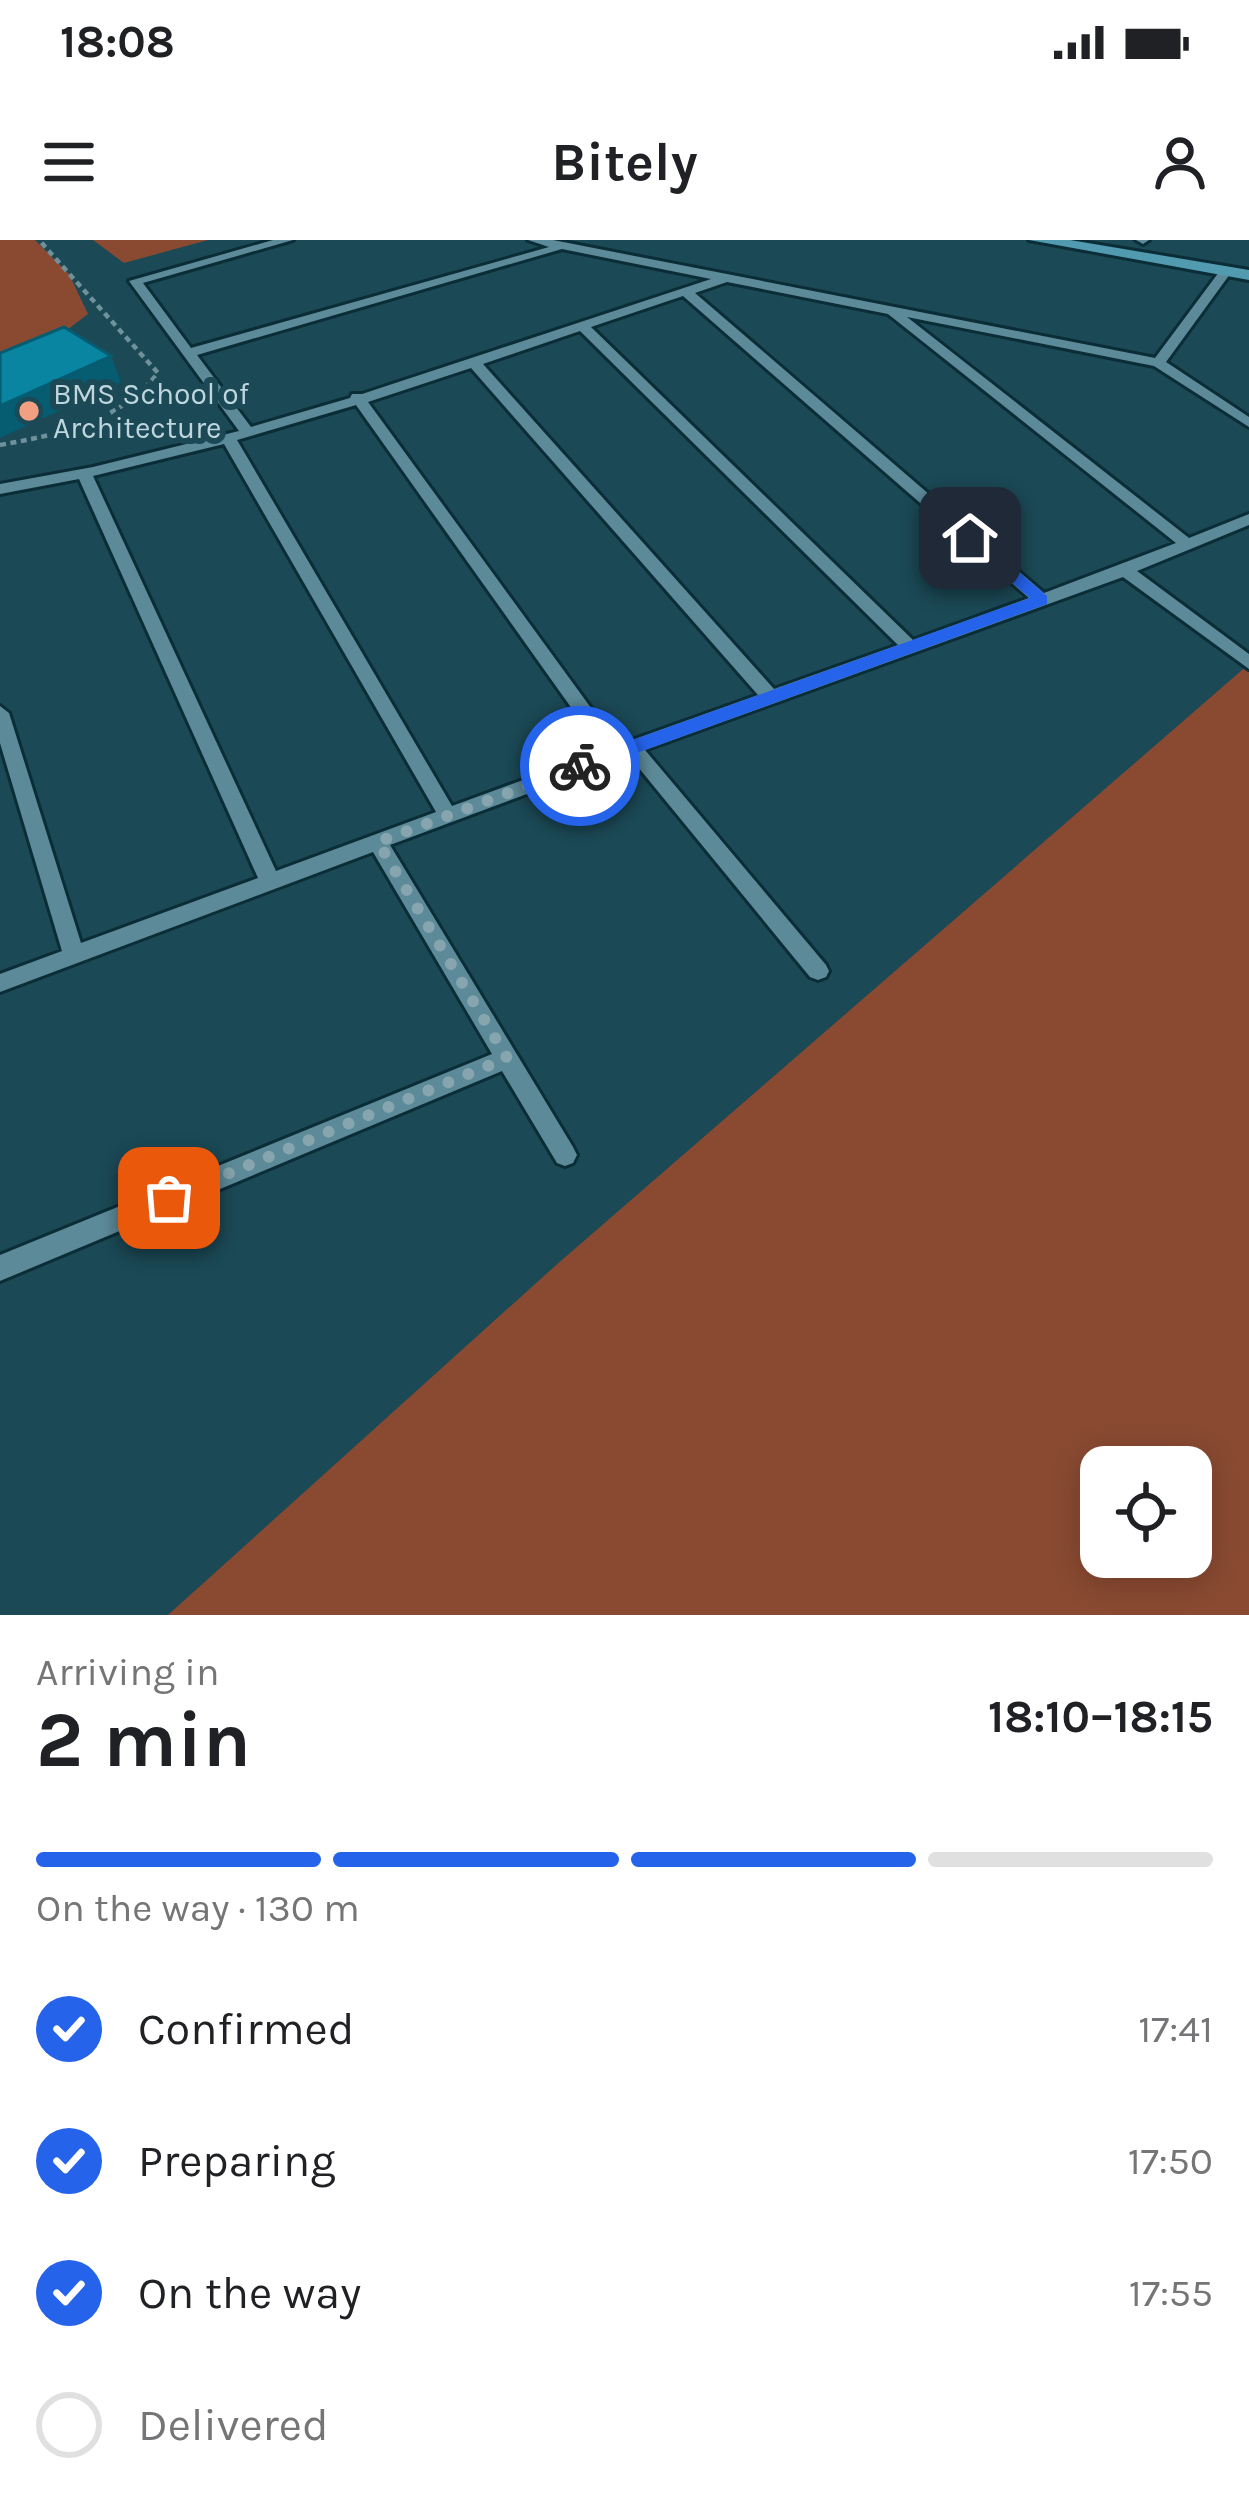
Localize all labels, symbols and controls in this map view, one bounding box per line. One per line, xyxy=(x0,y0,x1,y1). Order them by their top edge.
text: 18:08 xyxy=(60,16,175,68)
icon: menu xyxy=(36,129,102,195)
icon: person xyxy=(1147,129,1213,195)
text: Bitely xyxy=(551,130,698,194)
place label: BMS School of Architecture xyxy=(53,376,250,446)
marker: BMS School of Architecture xyxy=(16,398,42,424)
pin xyxy=(919,487,1021,589)
icon: home xyxy=(937,505,1003,571)
courier xyxy=(520,706,640,826)
icon: bike xyxy=(547,733,613,799)
pin xyxy=(118,1147,220,1249)
icon: bag xyxy=(136,1165,202,1231)
map controls xyxy=(1080,1446,1212,1578)
button: locate xyxy=(1080,1446,1212,1578)
text: Arriving in xyxy=(36,1649,219,1695)
text: 18:10–18:15 xyxy=(988,1691,1213,1743)
text: 2 min xyxy=(36,1694,251,1786)
text: On the way · 130 m xyxy=(36,1885,360,1931)
icon: check xyxy=(36,1996,102,2062)
text: Confirmed xyxy=(138,2003,354,2055)
text: 17:41 xyxy=(1138,2006,1213,2052)
icon: check xyxy=(36,2128,102,2194)
text: Preparing xyxy=(138,2135,336,2187)
text: 17:50 xyxy=(1128,2138,1213,2184)
icon: check xyxy=(36,2260,102,2326)
text: On the way xyxy=(138,2267,361,2319)
text: 17:55 xyxy=(1129,2270,1213,2316)
text: Delivered xyxy=(138,2399,329,2451)

